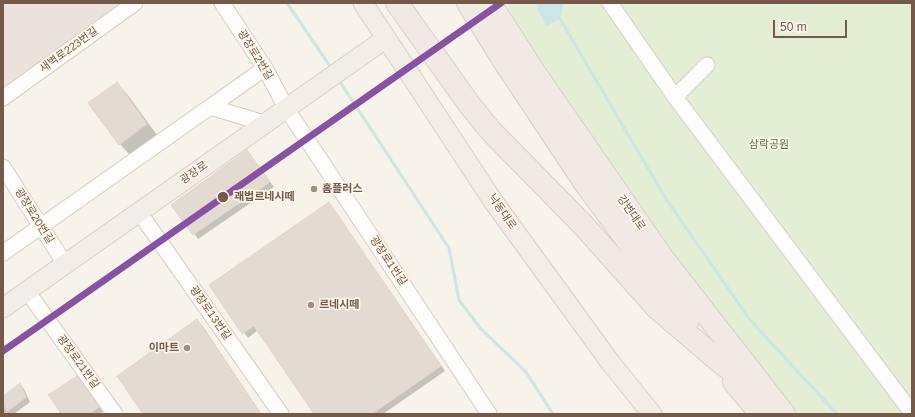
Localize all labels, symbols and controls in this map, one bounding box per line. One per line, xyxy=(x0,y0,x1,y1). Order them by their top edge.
scale bar xyxy=(775,12,849,38)
text: 50 m xyxy=(780,20,807,34)
street label: 새벽로223번길 xyxy=(37,24,101,76)
street label: 광장로2번길 xyxy=(234,27,276,83)
park label: 삼락공원 xyxy=(749,138,789,152)
street label: 광장로 xyxy=(178,159,210,187)
place label: 홈플러스 xyxy=(322,182,362,196)
marker: 홈플러스 xyxy=(309,184,319,194)
street label: 광장로20번길 xyxy=(12,186,56,246)
marker: 괘법르네시떼 xyxy=(216,190,230,204)
place label: 괘법르네시떼 xyxy=(234,190,295,204)
street label: 낙동대로 xyxy=(485,192,519,232)
street label: 강변대로 xyxy=(614,193,648,233)
street label: 광장로1번길 xyxy=(367,234,409,288)
street label: 광장로13번길 xyxy=(187,283,233,343)
place label: 르네시떼 xyxy=(319,298,359,312)
marker: 르네시떼 xyxy=(306,300,316,310)
street label: 광장로21번길 xyxy=(54,333,102,391)
place label: 이마트 xyxy=(149,341,179,355)
marker: 이마트 xyxy=(182,343,192,353)

